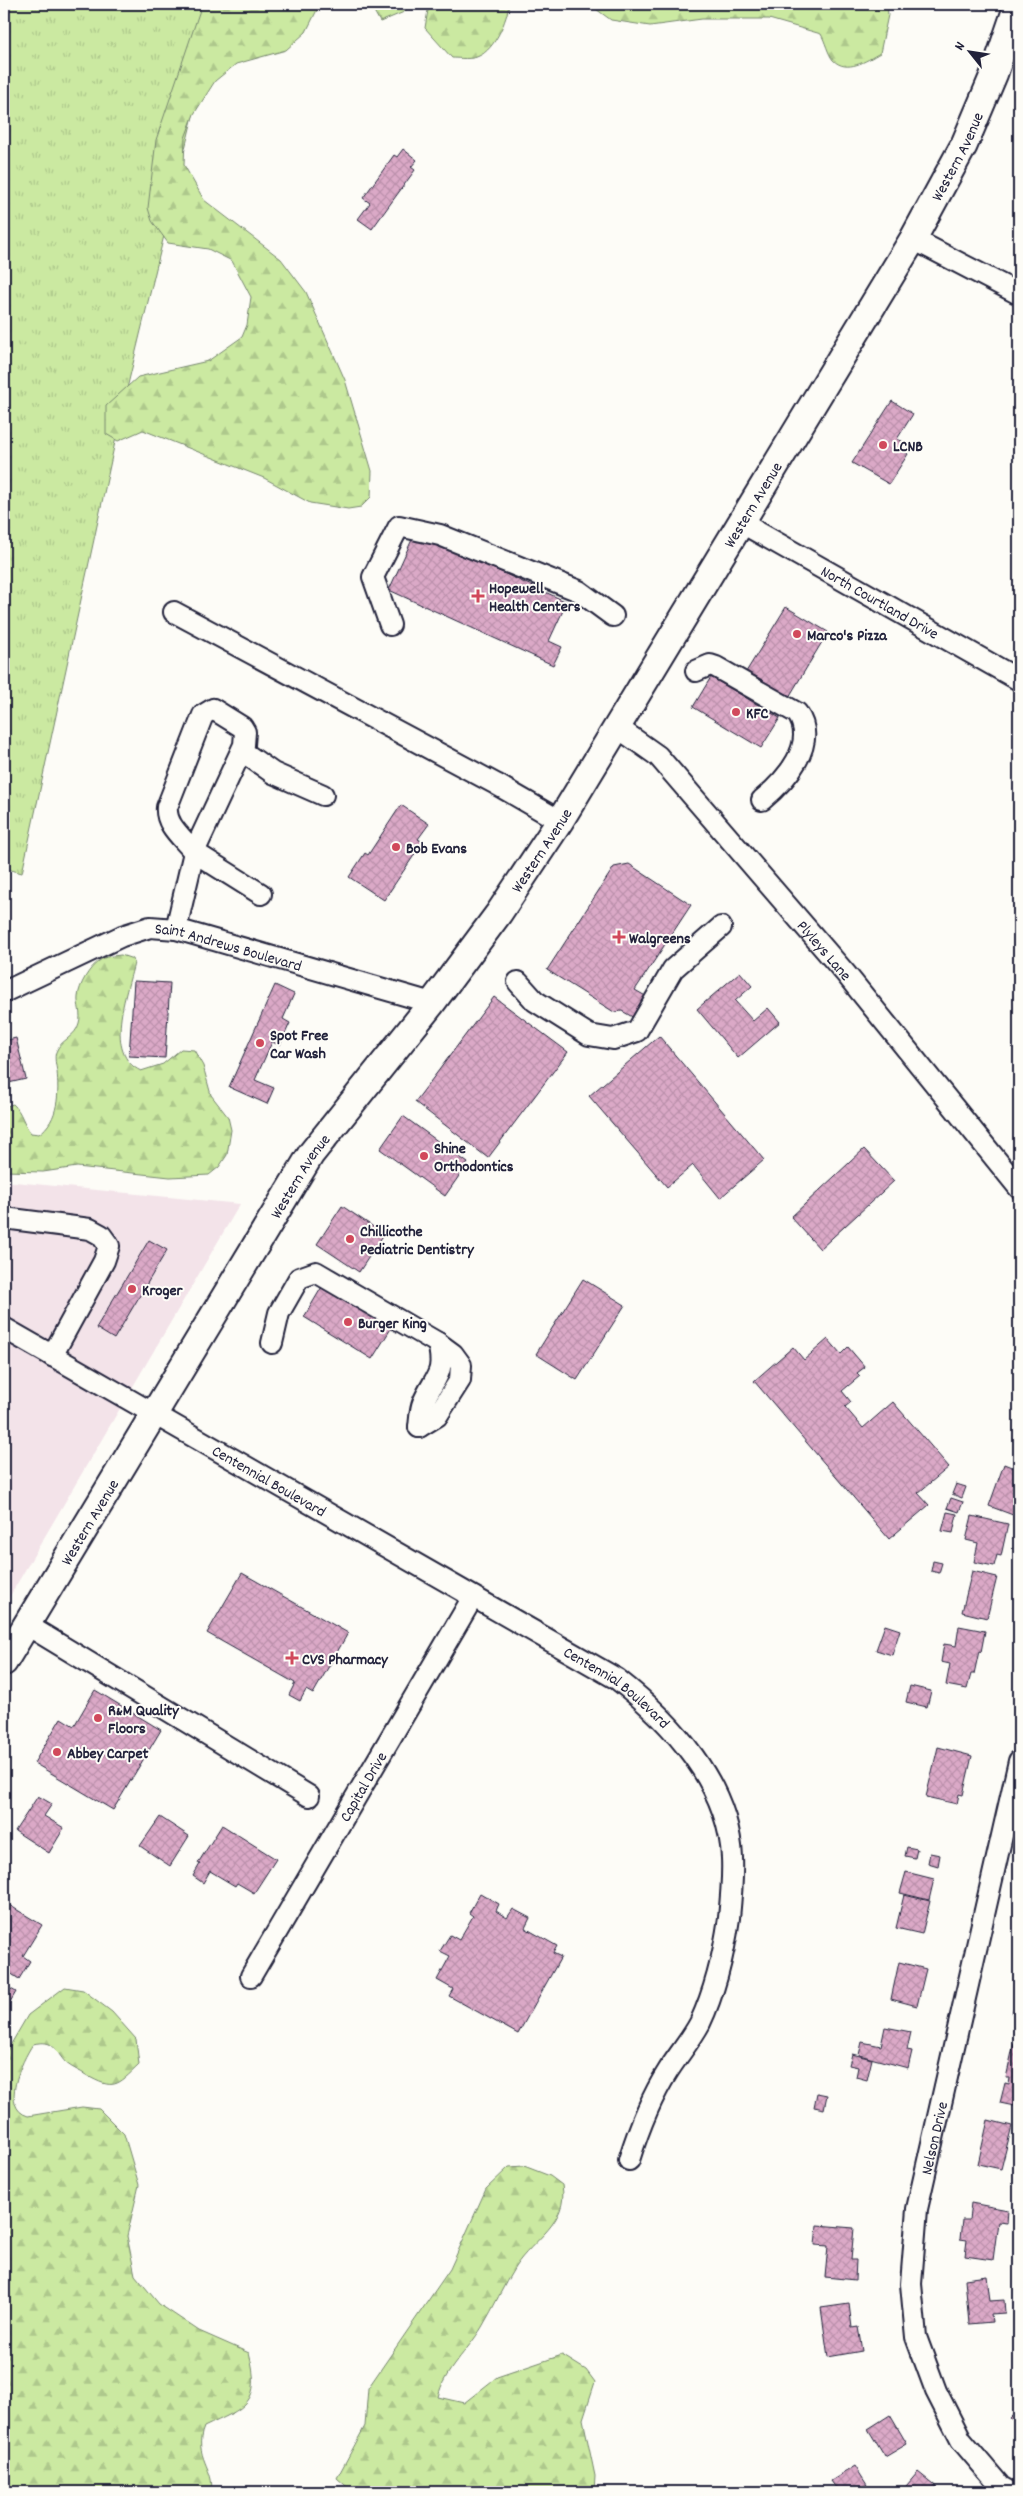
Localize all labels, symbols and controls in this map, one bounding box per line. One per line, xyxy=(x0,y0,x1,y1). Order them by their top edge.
north arrow xyxy=(946,28,996,78)
text: N xyxy=(950,38,971,54)
street label: Western Avenue xyxy=(927,109,991,206)
place label: LCNB xyxy=(893,436,923,459)
marker: LCNB xyxy=(877,439,889,451)
street label: Western Avenue xyxy=(719,458,789,553)
street label: North Courtland Drive xyxy=(816,561,942,646)
place label: Hopewell Health Centers xyxy=(489,578,581,619)
marker: Hopewell Health Centers xyxy=(471,589,485,603)
place label: Marco's Pizza xyxy=(807,625,888,648)
marker: Marco's Pizza xyxy=(791,628,803,640)
place label: KFC xyxy=(746,703,769,726)
marker: KFC xyxy=(730,706,742,718)
street label: Western Avenue xyxy=(507,805,579,898)
place label: Bob Evans xyxy=(406,838,467,861)
marker: Bob Evans xyxy=(390,841,402,853)
street label: Plyleys Lane xyxy=(790,916,856,987)
street label: Saint Andrews Boulevard xyxy=(154,918,304,979)
place label: Walgreens xyxy=(629,928,691,951)
marker: Walgreens xyxy=(613,931,625,943)
place label: Spot Free Car Wash xyxy=(270,1025,328,1066)
marker: Spot Free Car Wash xyxy=(254,1037,266,1049)
street label: Western Avenue xyxy=(266,1130,337,1224)
place label: Shine Orthodontics xyxy=(434,1138,514,1179)
marker: Shine Orthodontics xyxy=(418,1150,430,1162)
place label: Chillicothe Pediatric Dentistry xyxy=(360,1221,475,1262)
marker: Chillicothe Pediatric Dentistry xyxy=(344,1233,356,1245)
place label: Kroger xyxy=(142,1280,183,1303)
marker: Kroger xyxy=(126,1283,138,1295)
place label: Burger King xyxy=(358,1313,427,1336)
marker: Burger King xyxy=(342,1316,354,1328)
street label: Centennial Boulevard xyxy=(207,1440,330,1524)
street label: Western Avenue xyxy=(56,1476,126,1570)
street label: Centennial Boulevard xyxy=(558,1642,674,1735)
place label: CVS Pharmacy xyxy=(302,1649,389,1672)
marker: CVS Pharmacy xyxy=(286,1652,298,1664)
place label: R&M Quality Floors xyxy=(108,1700,180,1741)
marker: R&M Quality Floors xyxy=(92,1712,104,1724)
place label: Abbey Carpet xyxy=(67,1743,149,1766)
marker: Abbey Carpet xyxy=(51,1746,63,1758)
street label: Capital Drive xyxy=(335,1748,394,1827)
street label: Nelson Drive xyxy=(916,2100,955,2177)

